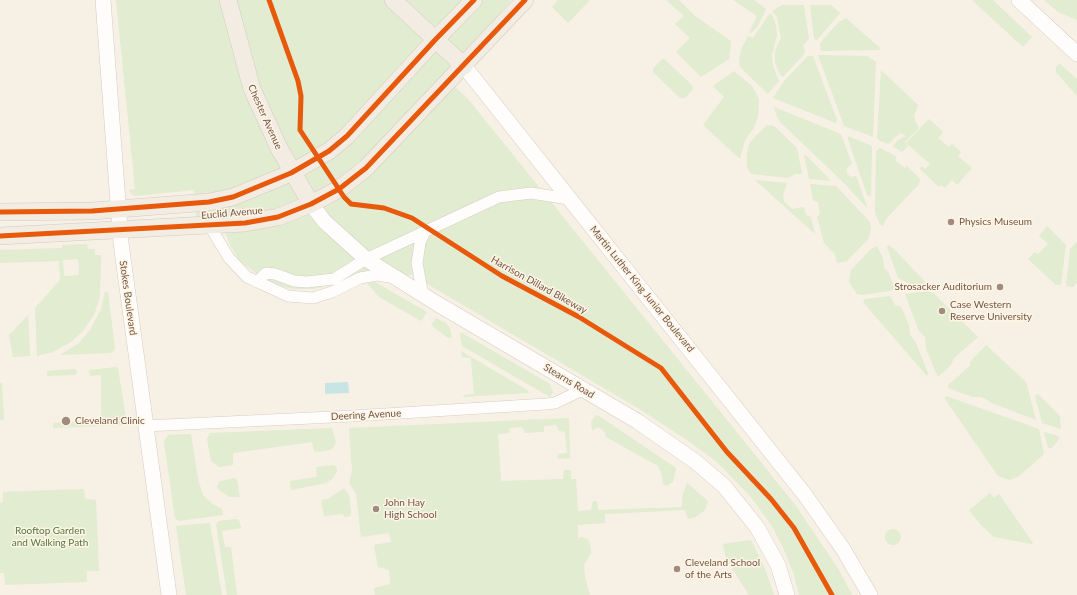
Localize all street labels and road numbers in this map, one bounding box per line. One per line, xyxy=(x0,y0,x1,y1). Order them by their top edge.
street label: Chester Avenue xyxy=(245,83,285,151)
street label: Euclid Avenue xyxy=(201,204,263,222)
street label: Martin Luther King Junior Boulevard xyxy=(587,223,697,355)
street label: Harrison Dillard Bikeway xyxy=(489,254,589,316)
street label: Stokes Boulevard xyxy=(117,260,139,336)
street label: Stearns Road xyxy=(541,361,597,401)
street label: Deering Avenue xyxy=(330,407,402,423)

